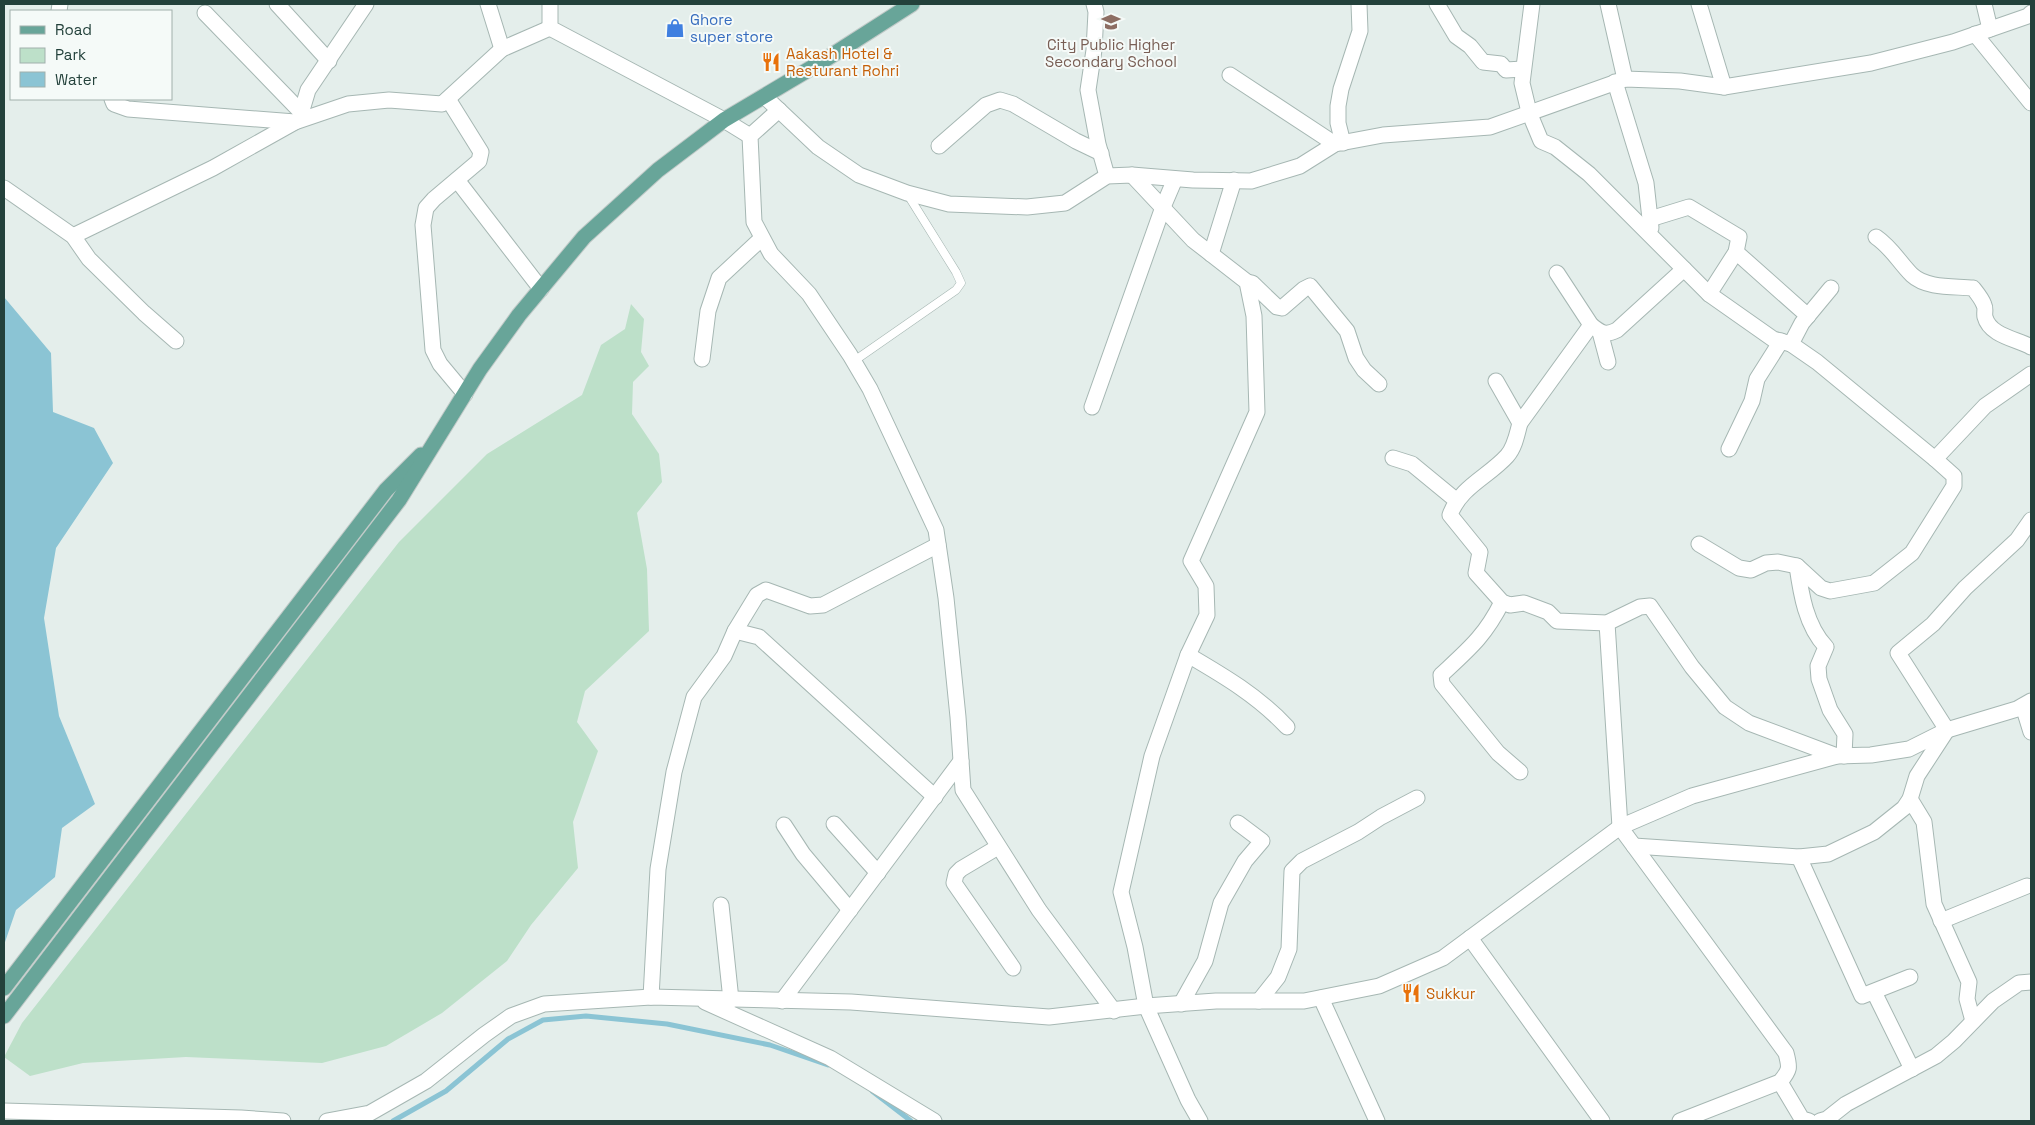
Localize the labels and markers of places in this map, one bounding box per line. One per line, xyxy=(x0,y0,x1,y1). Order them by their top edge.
place label: Ghore super store xyxy=(690,10,773,46)
school or university icon: City Public Higher Secondary School xyxy=(1100,11,1122,33)
shop icon: Ghore super store xyxy=(664,17,686,39)
place label: City Public Higher Secondary School xyxy=(1045,35,1177,71)
place label: Aakash Hotel & Resturant Rohri xyxy=(786,44,899,80)
restaurant icon: Aakash Hotel & Resturant Rohri xyxy=(760,51,782,73)
restaurant icon: Sukkur xyxy=(1400,982,1422,1004)
place label: Sukkur xyxy=(1426,984,1476,1003)

